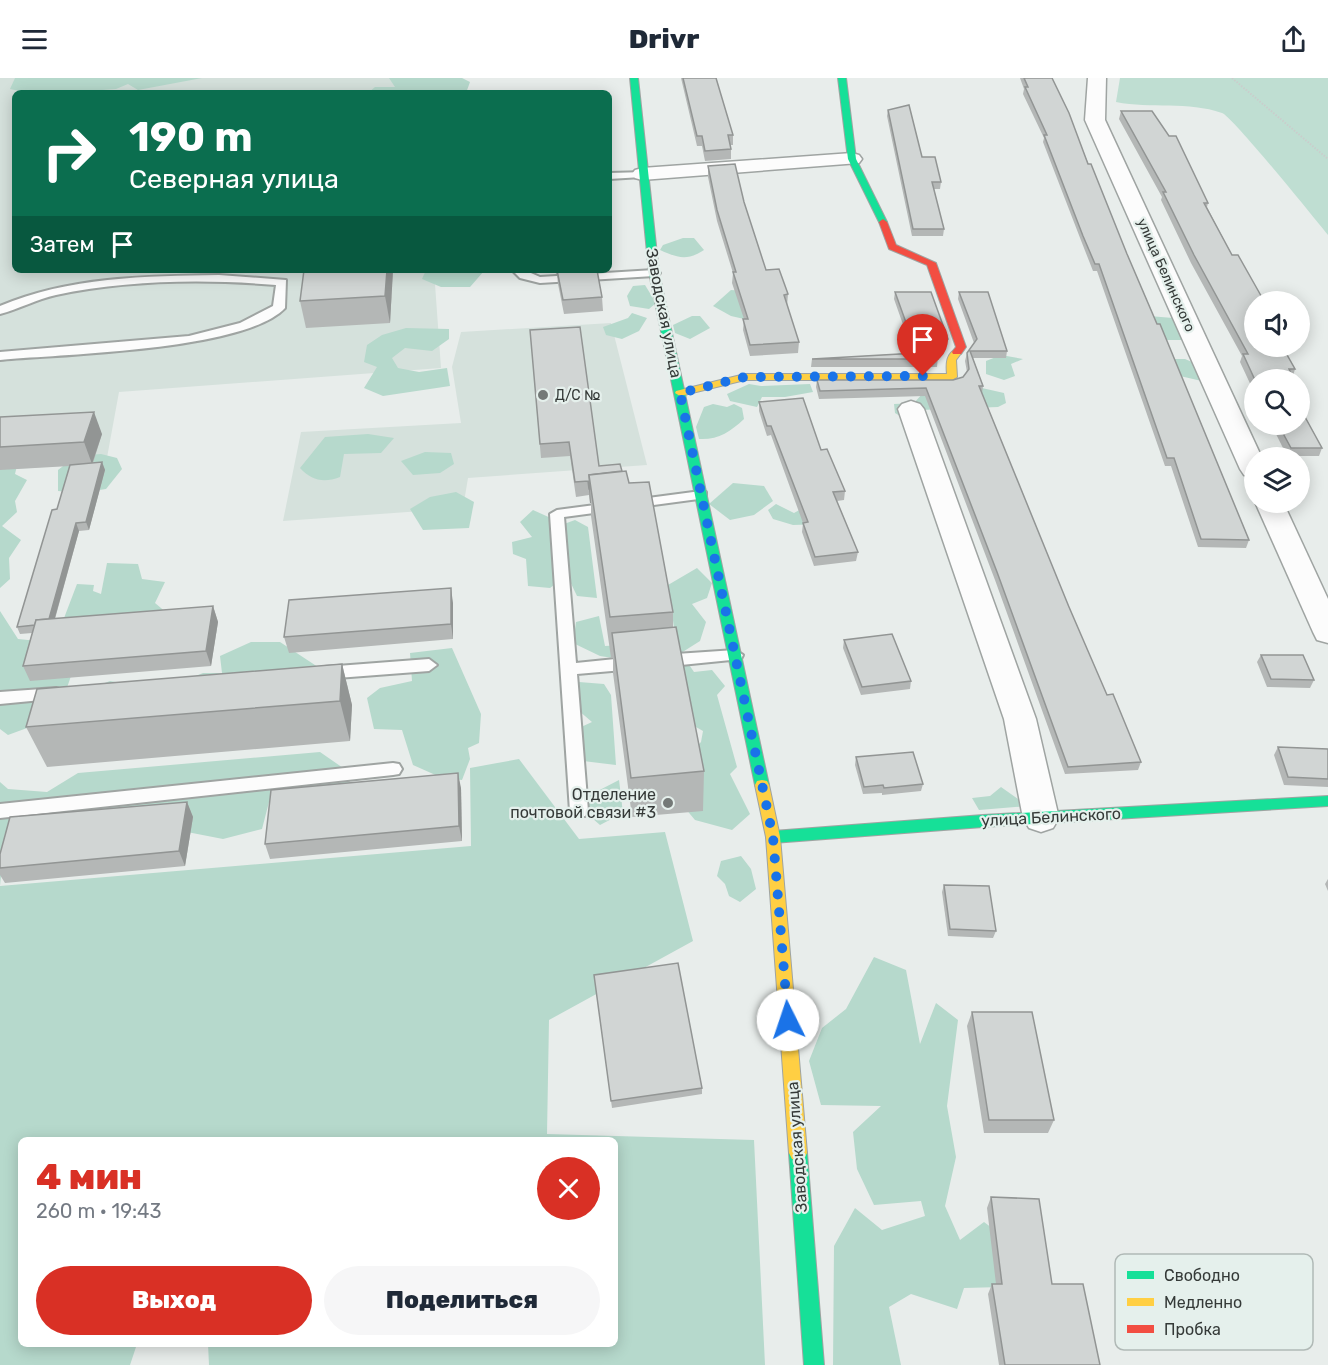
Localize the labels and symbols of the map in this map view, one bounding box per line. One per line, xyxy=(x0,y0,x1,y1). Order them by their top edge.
street label: улица Белинского xyxy=(1133,216,1199,334)
street label: Заводская улица xyxy=(642,247,686,379)
pin xyxy=(897,314,948,376)
place label: Д/С № xyxy=(555,387,600,404)
marker: Д/С № xyxy=(536,388,550,402)
place label: Отделение почтовой связи #3 xyxy=(510,785,656,822)
marker: Отделение почтовой связи #3 xyxy=(661,796,675,810)
street label: улица Белинского xyxy=(981,804,1121,830)
position arrow xyxy=(756,988,820,1052)
street label: Заводская улица xyxy=(783,1081,811,1213)
legend xyxy=(1115,1254,1313,1350)
text: Свободно xyxy=(1164,1266,1240,1285)
text: Медленно xyxy=(1164,1293,1242,1312)
text: Пробка xyxy=(1164,1320,1221,1339)

